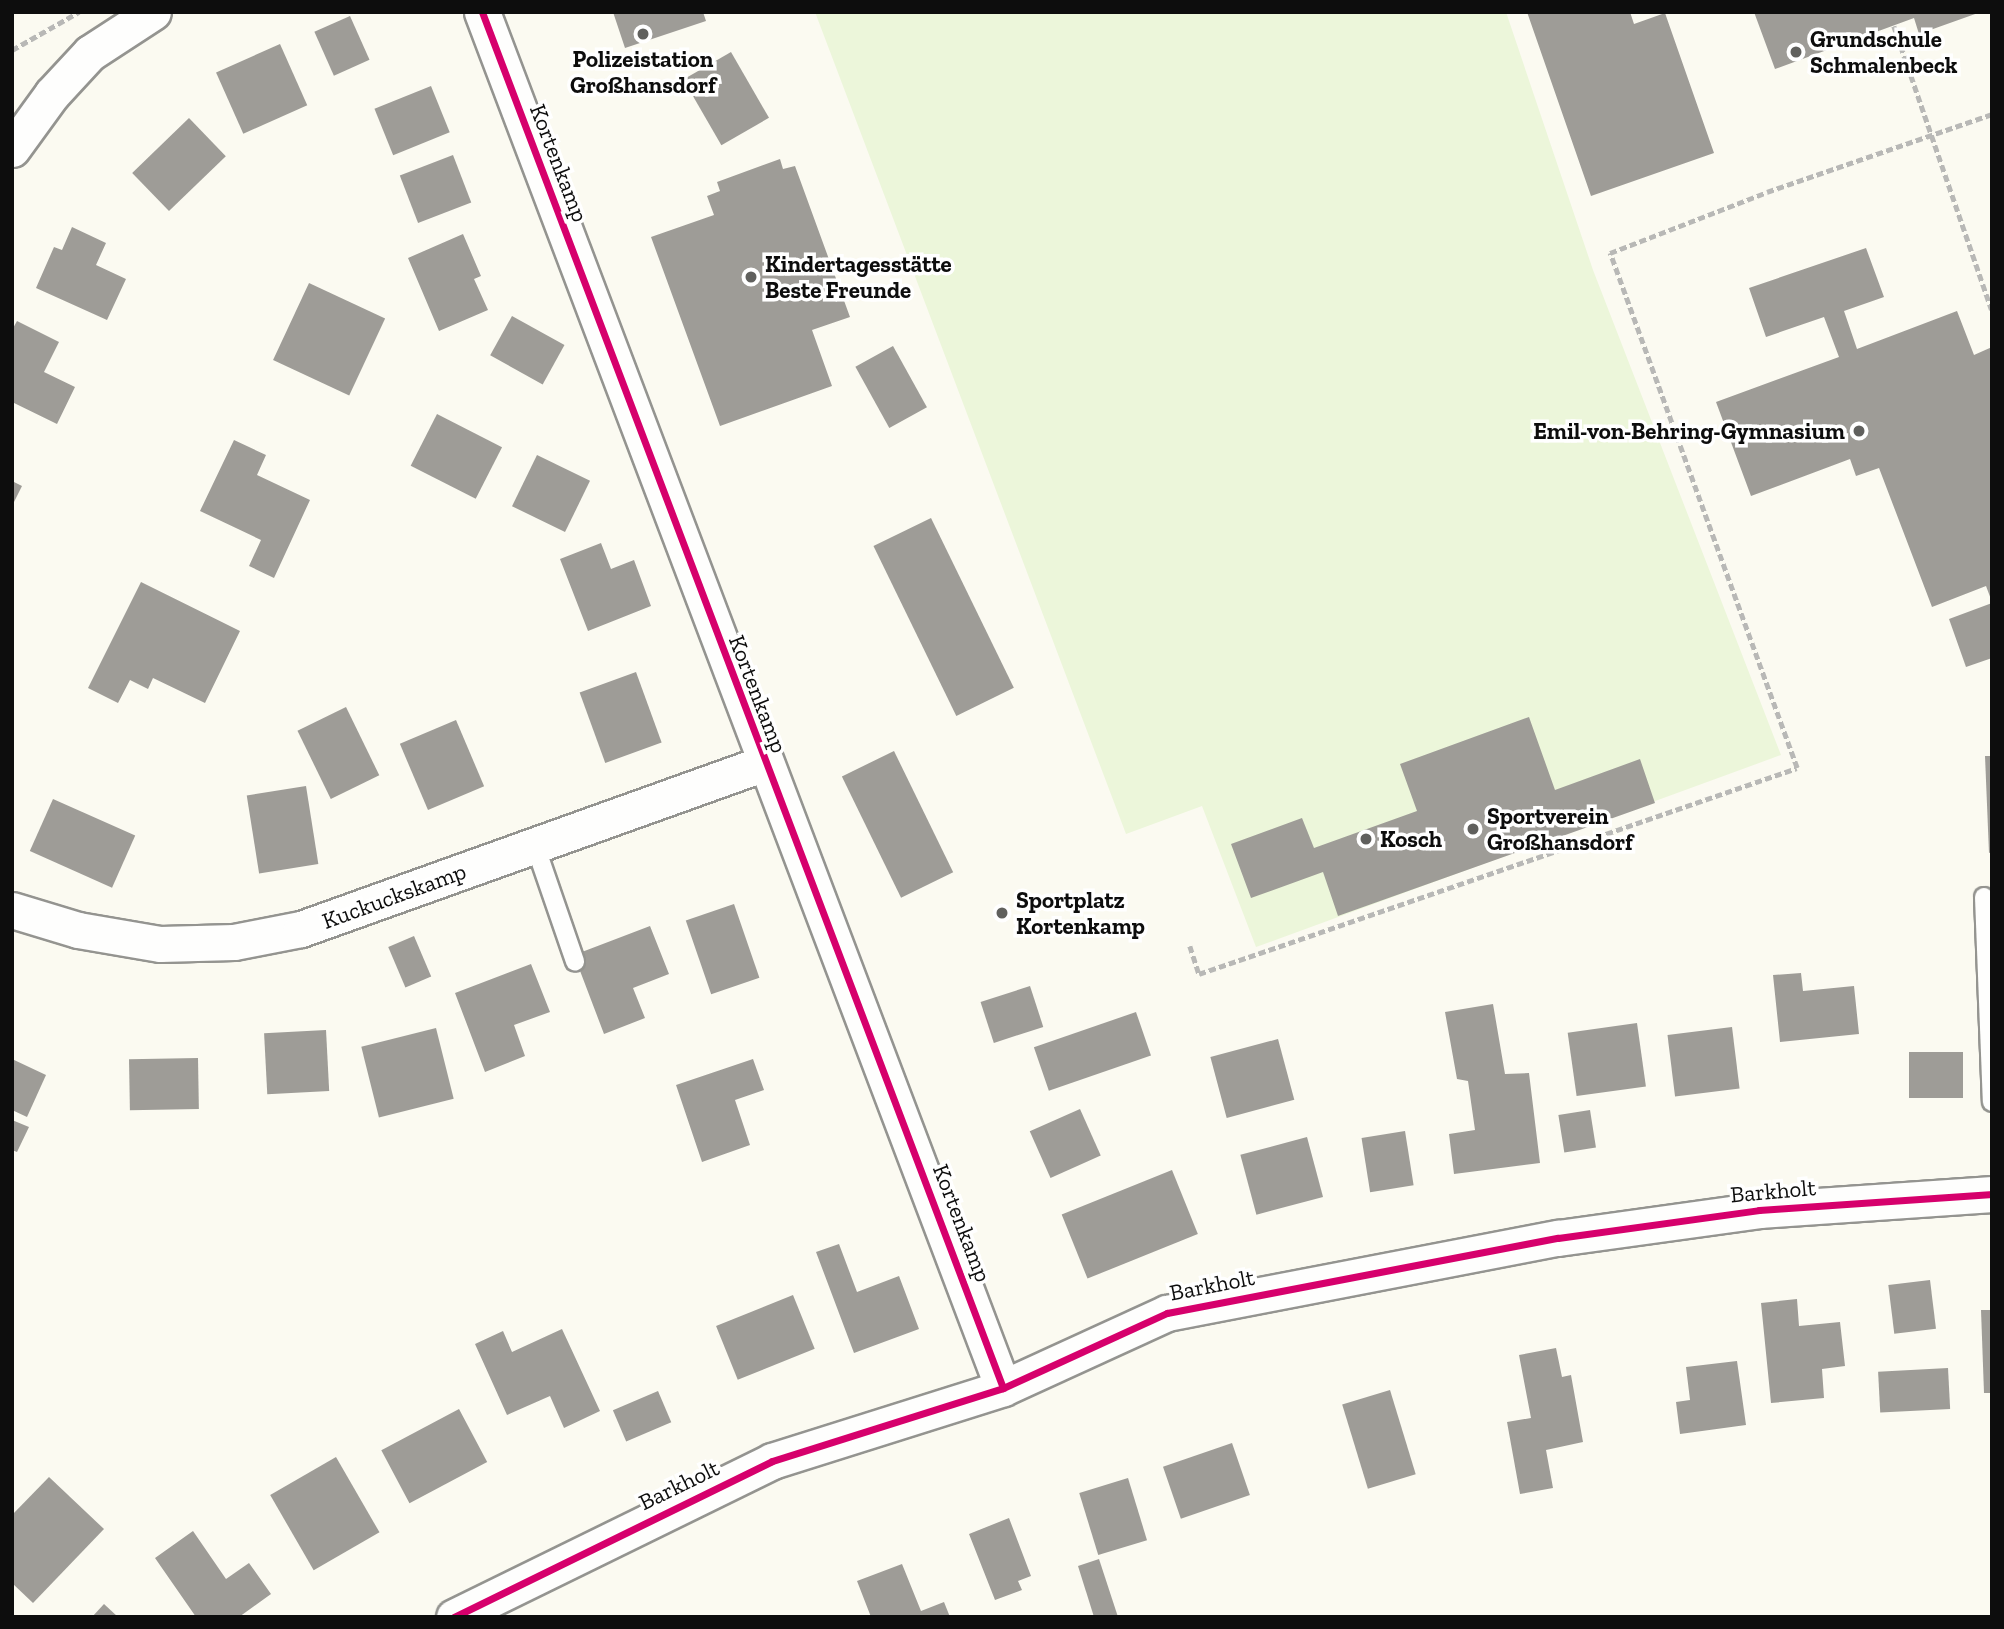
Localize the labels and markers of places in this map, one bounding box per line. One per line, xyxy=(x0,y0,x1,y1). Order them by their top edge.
place label: Grundschule Schmalenbeck xyxy=(1810,25,1957,79)
marker: Polizeistation Großhansdorf xyxy=(635,26,651,42)
marker: Grundschule Schmalenbeck xyxy=(1788,44,1804,60)
place label: Polizeistation Großhansdorf xyxy=(570,45,716,99)
place label: Kindertagesstätte Beste Freunde xyxy=(765,250,952,304)
marker: Kindertagesstätte Beste Freunde xyxy=(743,269,759,285)
place label: Emil-von-Behring-Gymnasium xyxy=(1533,417,1845,445)
marker: Emil-von-Behring-Gymnasium xyxy=(1851,423,1867,439)
place label: Sportverein Großhansdorf xyxy=(1487,802,1633,856)
marker: Sportverein Großhansdorf xyxy=(1465,821,1481,837)
place label: Kosch xyxy=(1380,825,1442,853)
marker: Kosch xyxy=(1358,831,1374,847)
place label: Sportplatz Kortenkamp xyxy=(1016,886,1145,940)
marker: Sportplatz Kortenkamp xyxy=(994,905,1010,921)

